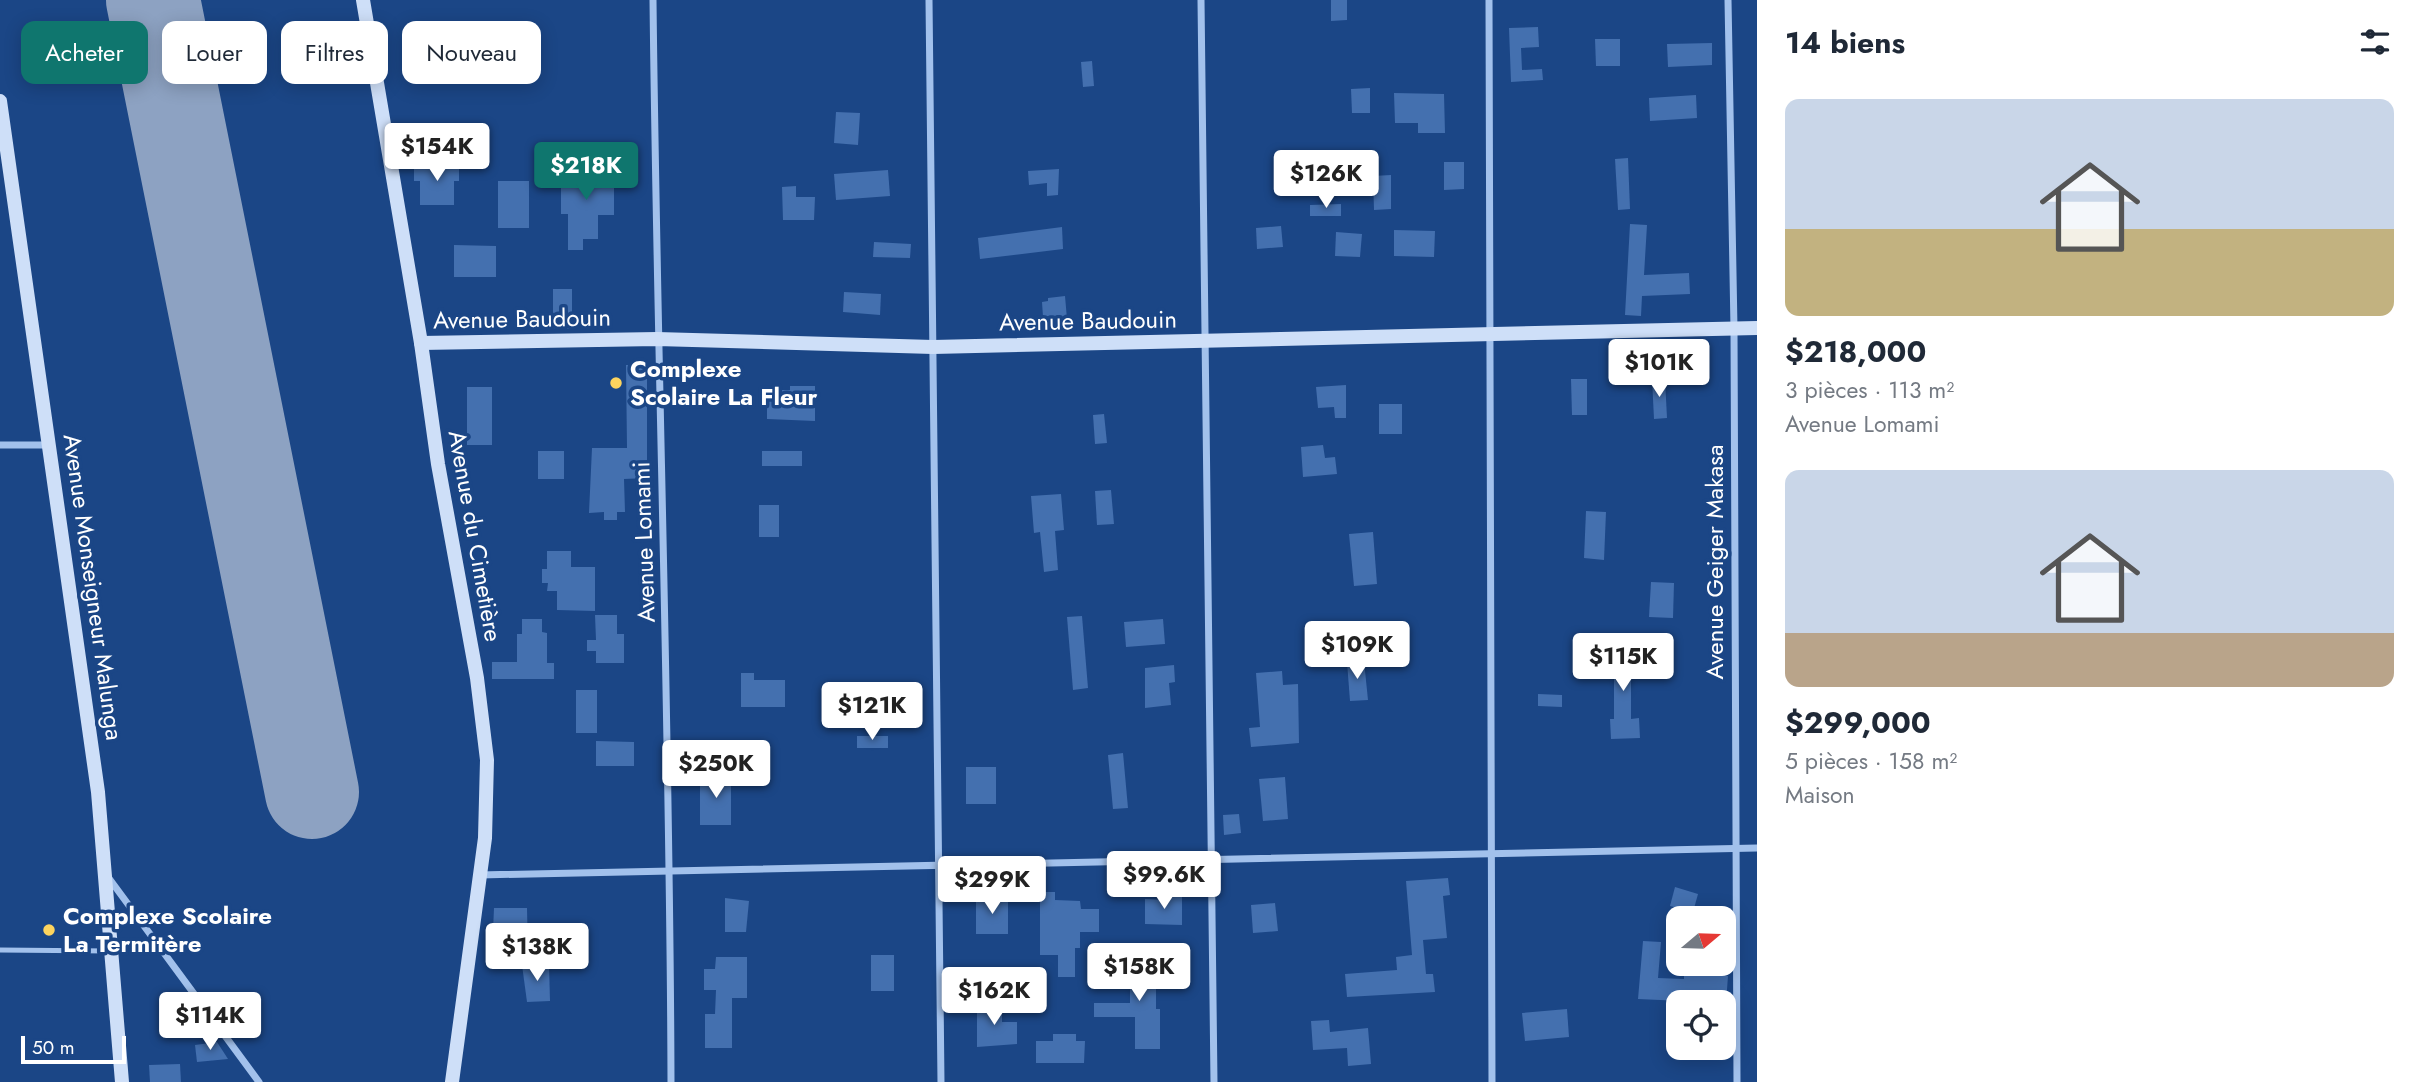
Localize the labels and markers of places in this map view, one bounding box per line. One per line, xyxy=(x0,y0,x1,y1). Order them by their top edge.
pin: $154K xyxy=(388,124,486,183)
pin: $218K xyxy=(537,142,635,202)
pin: $126K xyxy=(1277,150,1375,210)
pin: $101K xyxy=(1610,340,1708,399)
place label: Complexe Scolaire La Fleur xyxy=(630,351,818,414)
marker: Complexe Scolaire La Fleur xyxy=(608,375,624,391)
pin: $109K xyxy=(1308,622,1406,681)
pin: $115K xyxy=(1574,634,1672,693)
pin: $121K xyxy=(823,682,921,742)
pin: $250K xyxy=(667,740,765,800)
pin: $99.6K xyxy=(1107,852,1221,911)
pin: $299K xyxy=(943,856,1041,916)
place label: Complexe Scolaire La Termitère xyxy=(63,898,272,961)
marker: Complexe Scolaire La Termitère xyxy=(41,922,57,938)
pin: $138K xyxy=(488,923,586,983)
pin: $158K xyxy=(1090,944,1188,1003)
pin: $162K xyxy=(945,968,1043,1027)
pin: $114K xyxy=(161,992,259,1052)

